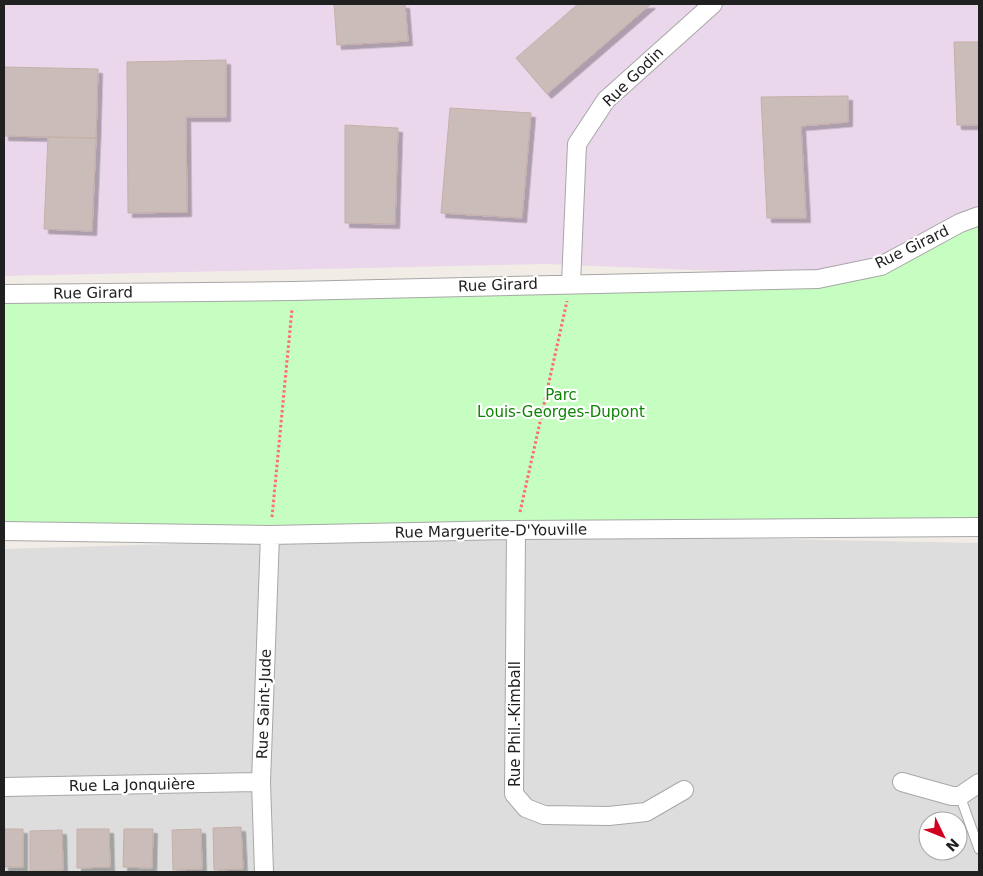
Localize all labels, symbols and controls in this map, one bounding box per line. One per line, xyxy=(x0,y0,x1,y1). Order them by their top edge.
street label: Rue Godin xyxy=(599,44,667,110)
street label: Rue Girard xyxy=(872,221,952,273)
street label: Rue Girard xyxy=(458,275,538,295)
street label: Rue Girard xyxy=(53,283,133,303)
park label: Parc Louis-Georges-Dupont xyxy=(477,386,645,421)
street label: Rue Marguerite-D'Youville xyxy=(395,520,587,542)
street label: Rue Saint-Jude xyxy=(253,648,275,760)
street label: Rue Phil.-Kimball xyxy=(506,661,524,787)
street label: Rue La Jonquière xyxy=(69,775,195,795)
north arrow xyxy=(918,811,968,861)
text: N xyxy=(943,835,962,855)

